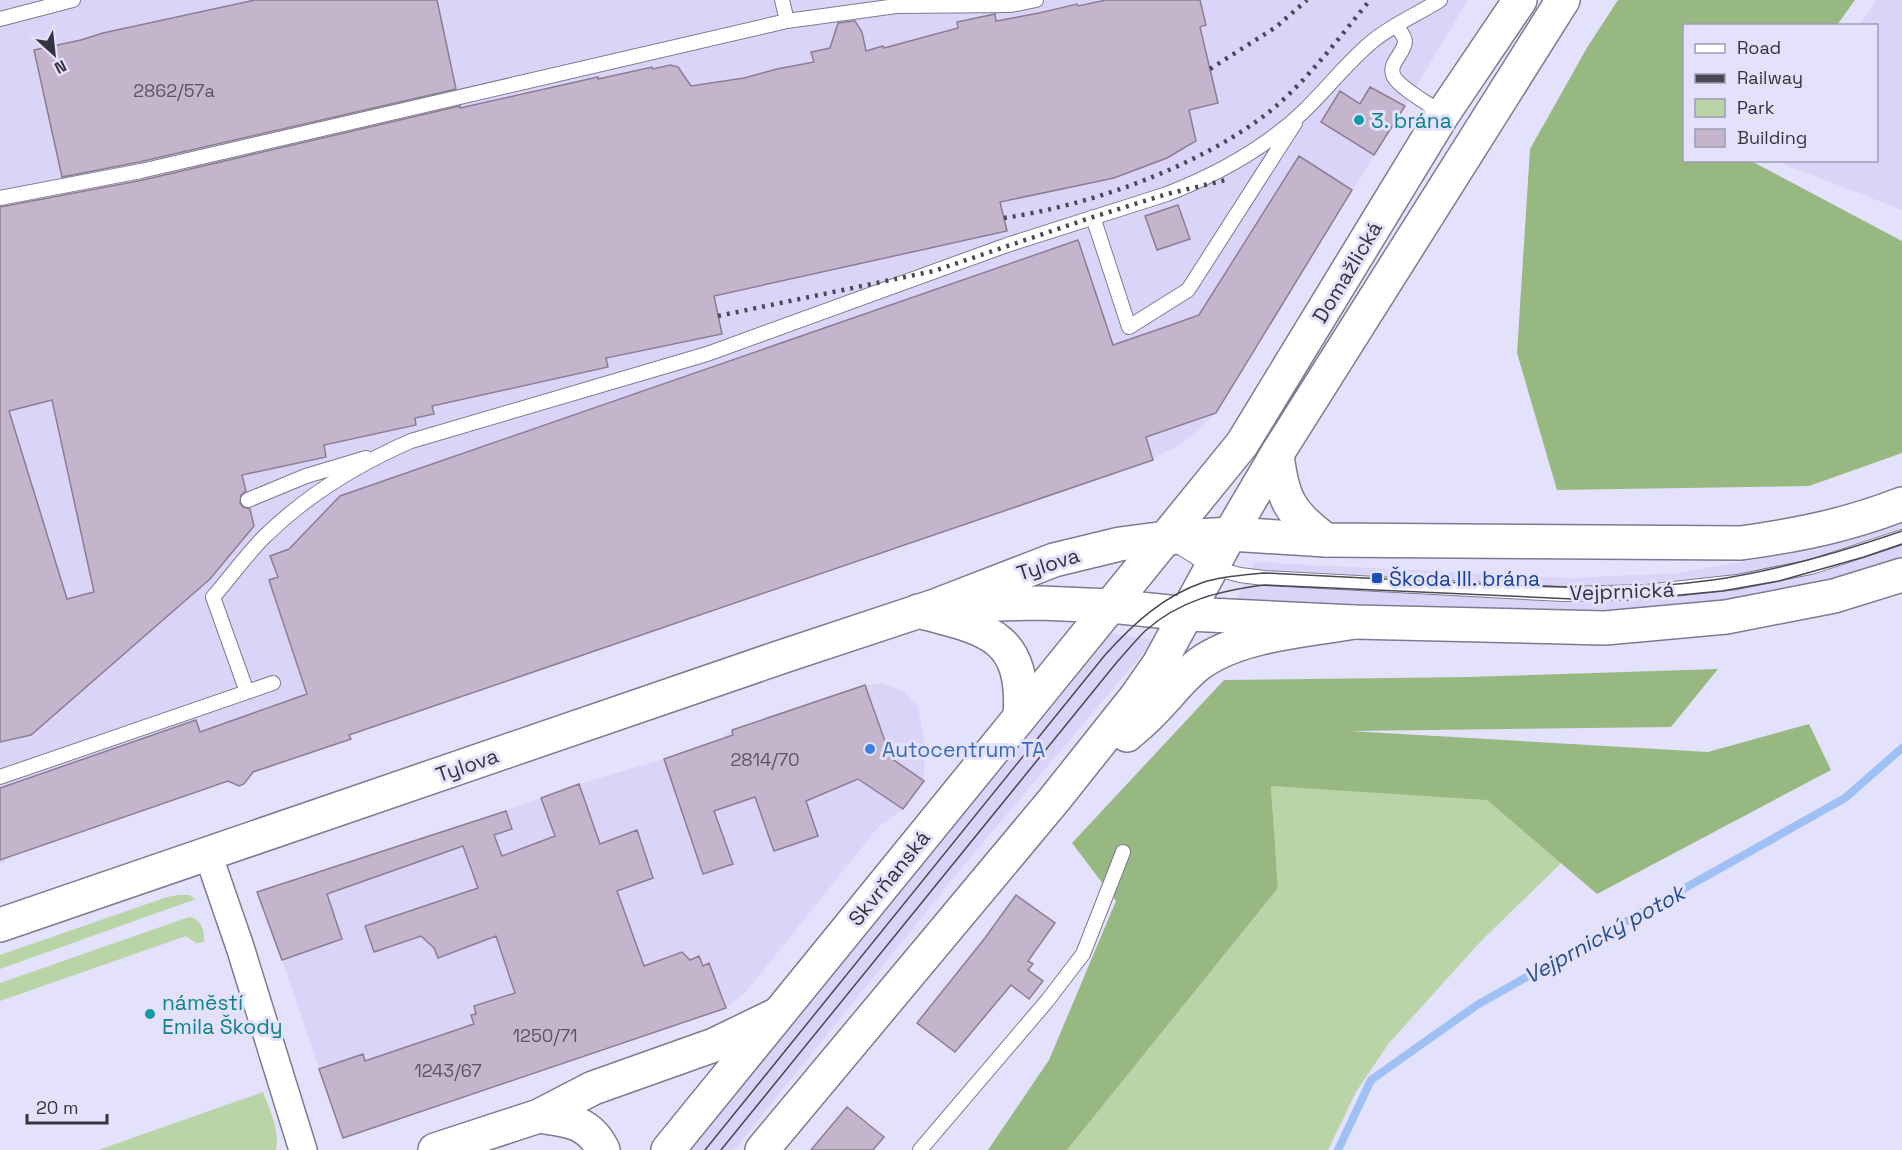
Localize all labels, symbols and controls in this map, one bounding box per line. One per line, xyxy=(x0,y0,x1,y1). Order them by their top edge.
north arrow xyxy=(24,24,84,84)
legend xyxy=(1683,24,1878,162)
text: Road xyxy=(1737,36,1781,59)
text: N xyxy=(51,55,70,79)
text: Railway xyxy=(1737,66,1803,89)
house number: 2862/57a xyxy=(133,79,215,102)
text: Park xyxy=(1737,96,1775,119)
place label: 3. brána xyxy=(1371,107,1452,134)
marker: 3. brána xyxy=(1352,113,1366,127)
text: Building xyxy=(1737,126,1807,149)
street label: Domažlická xyxy=(1306,216,1388,328)
street label: Tylova xyxy=(1013,541,1083,587)
place label: Škoda III. brána xyxy=(1389,565,1540,592)
marker: Škoda III. brána xyxy=(1370,571,1384,585)
street label: Vejprnická xyxy=(1569,576,1675,606)
place label: Autocentrum TA xyxy=(882,736,1045,763)
street label: Tylova xyxy=(432,742,502,788)
marker: Autocentrum TA xyxy=(863,742,877,756)
house number: 2814/70 xyxy=(730,748,800,771)
street label: Skvrňanská xyxy=(842,825,936,931)
water label: Vejprnický potok xyxy=(1519,877,1691,990)
place label: náměstí Emila Škody xyxy=(162,989,283,1040)
marker: náměstí Emila Škody xyxy=(143,1007,157,1021)
house number: 1250/71 xyxy=(513,1024,577,1047)
house number: 1243/67 xyxy=(414,1059,482,1082)
scale bar xyxy=(27,1087,106,1125)
text: 20 m xyxy=(36,1096,79,1119)

